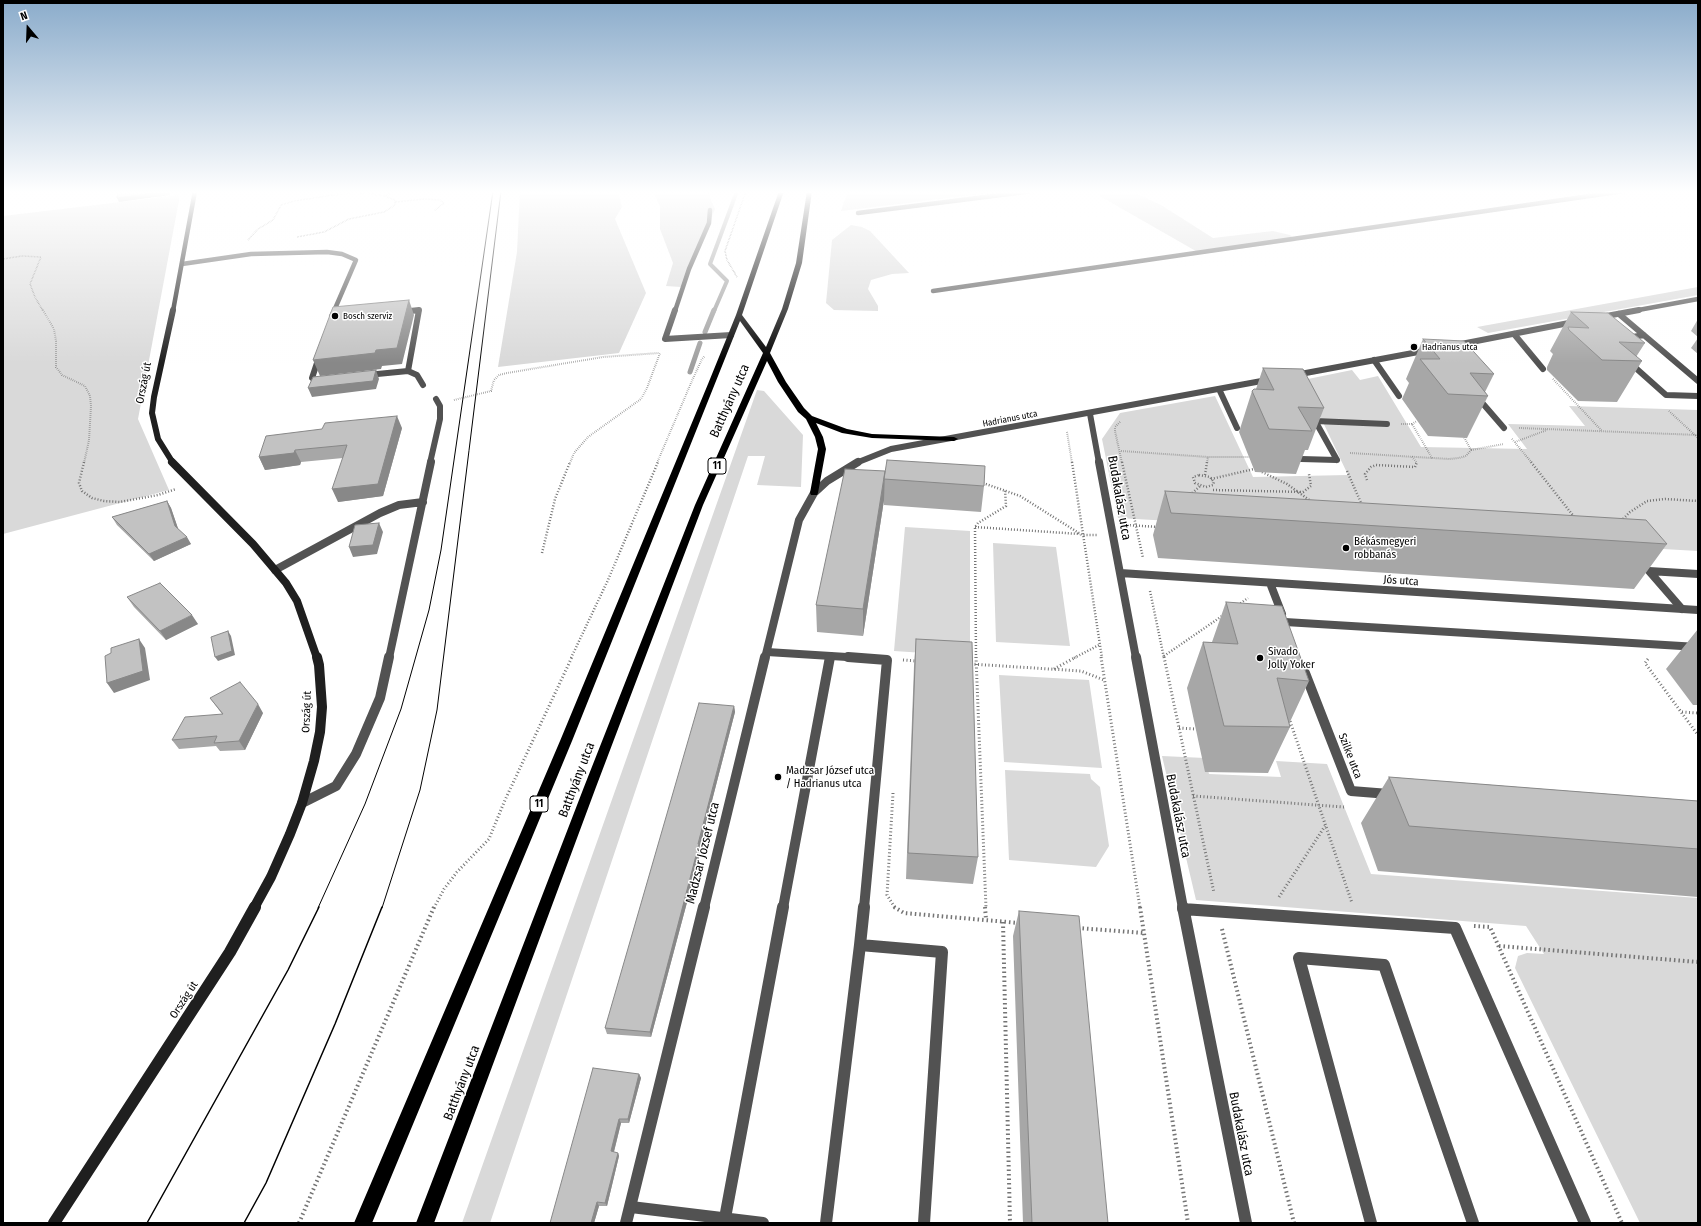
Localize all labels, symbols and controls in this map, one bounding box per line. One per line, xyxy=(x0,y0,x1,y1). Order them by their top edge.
north arrow xyxy=(8,8,48,48)
text: N xyxy=(19,9,29,23)
marker: Bosch szervíz xyxy=(330,311,340,321)
place label: Bosch szervíz xyxy=(343,311,392,321)
marker: Hadrianus utca xyxy=(1409,342,1419,352)
place label: Hadrianus utca xyxy=(1422,342,1478,352)
street label: Ország út xyxy=(134,361,154,405)
street label: Batthyány utca xyxy=(707,362,753,440)
street label: Hadrianus utca xyxy=(982,408,1038,430)
street label: Budakalász utca xyxy=(1104,455,1134,541)
road number: 11 xyxy=(708,458,726,474)
place label: Békásmegyeri robbanás xyxy=(1354,535,1416,561)
marker: Békásmegyeri robbanás xyxy=(1341,543,1351,553)
street label: Jós utca xyxy=(1383,573,1419,589)
place label: Sivado Jolly Yoker xyxy=(1268,645,1315,671)
marker: Sivado Jolly Yoker xyxy=(1255,653,1265,663)
street label: Ország út xyxy=(300,691,314,733)
street label: Szilke utca xyxy=(1335,731,1365,781)
street label: Batthyány utca xyxy=(556,740,598,820)
place label: Madzsar József utca / Hadrianus utca xyxy=(786,764,874,790)
marker: Madzsar József utca / Hadrianus utca xyxy=(773,772,783,782)
street label: Budakalász utca xyxy=(1162,773,1194,859)
road number: 11 xyxy=(530,796,548,812)
street label: Madzsar József utca xyxy=(683,801,723,905)
street label: Ország út xyxy=(167,979,201,1021)
street label: Batthyány utca xyxy=(441,1043,483,1123)
street label: Budakalász utca xyxy=(1225,1091,1257,1177)

